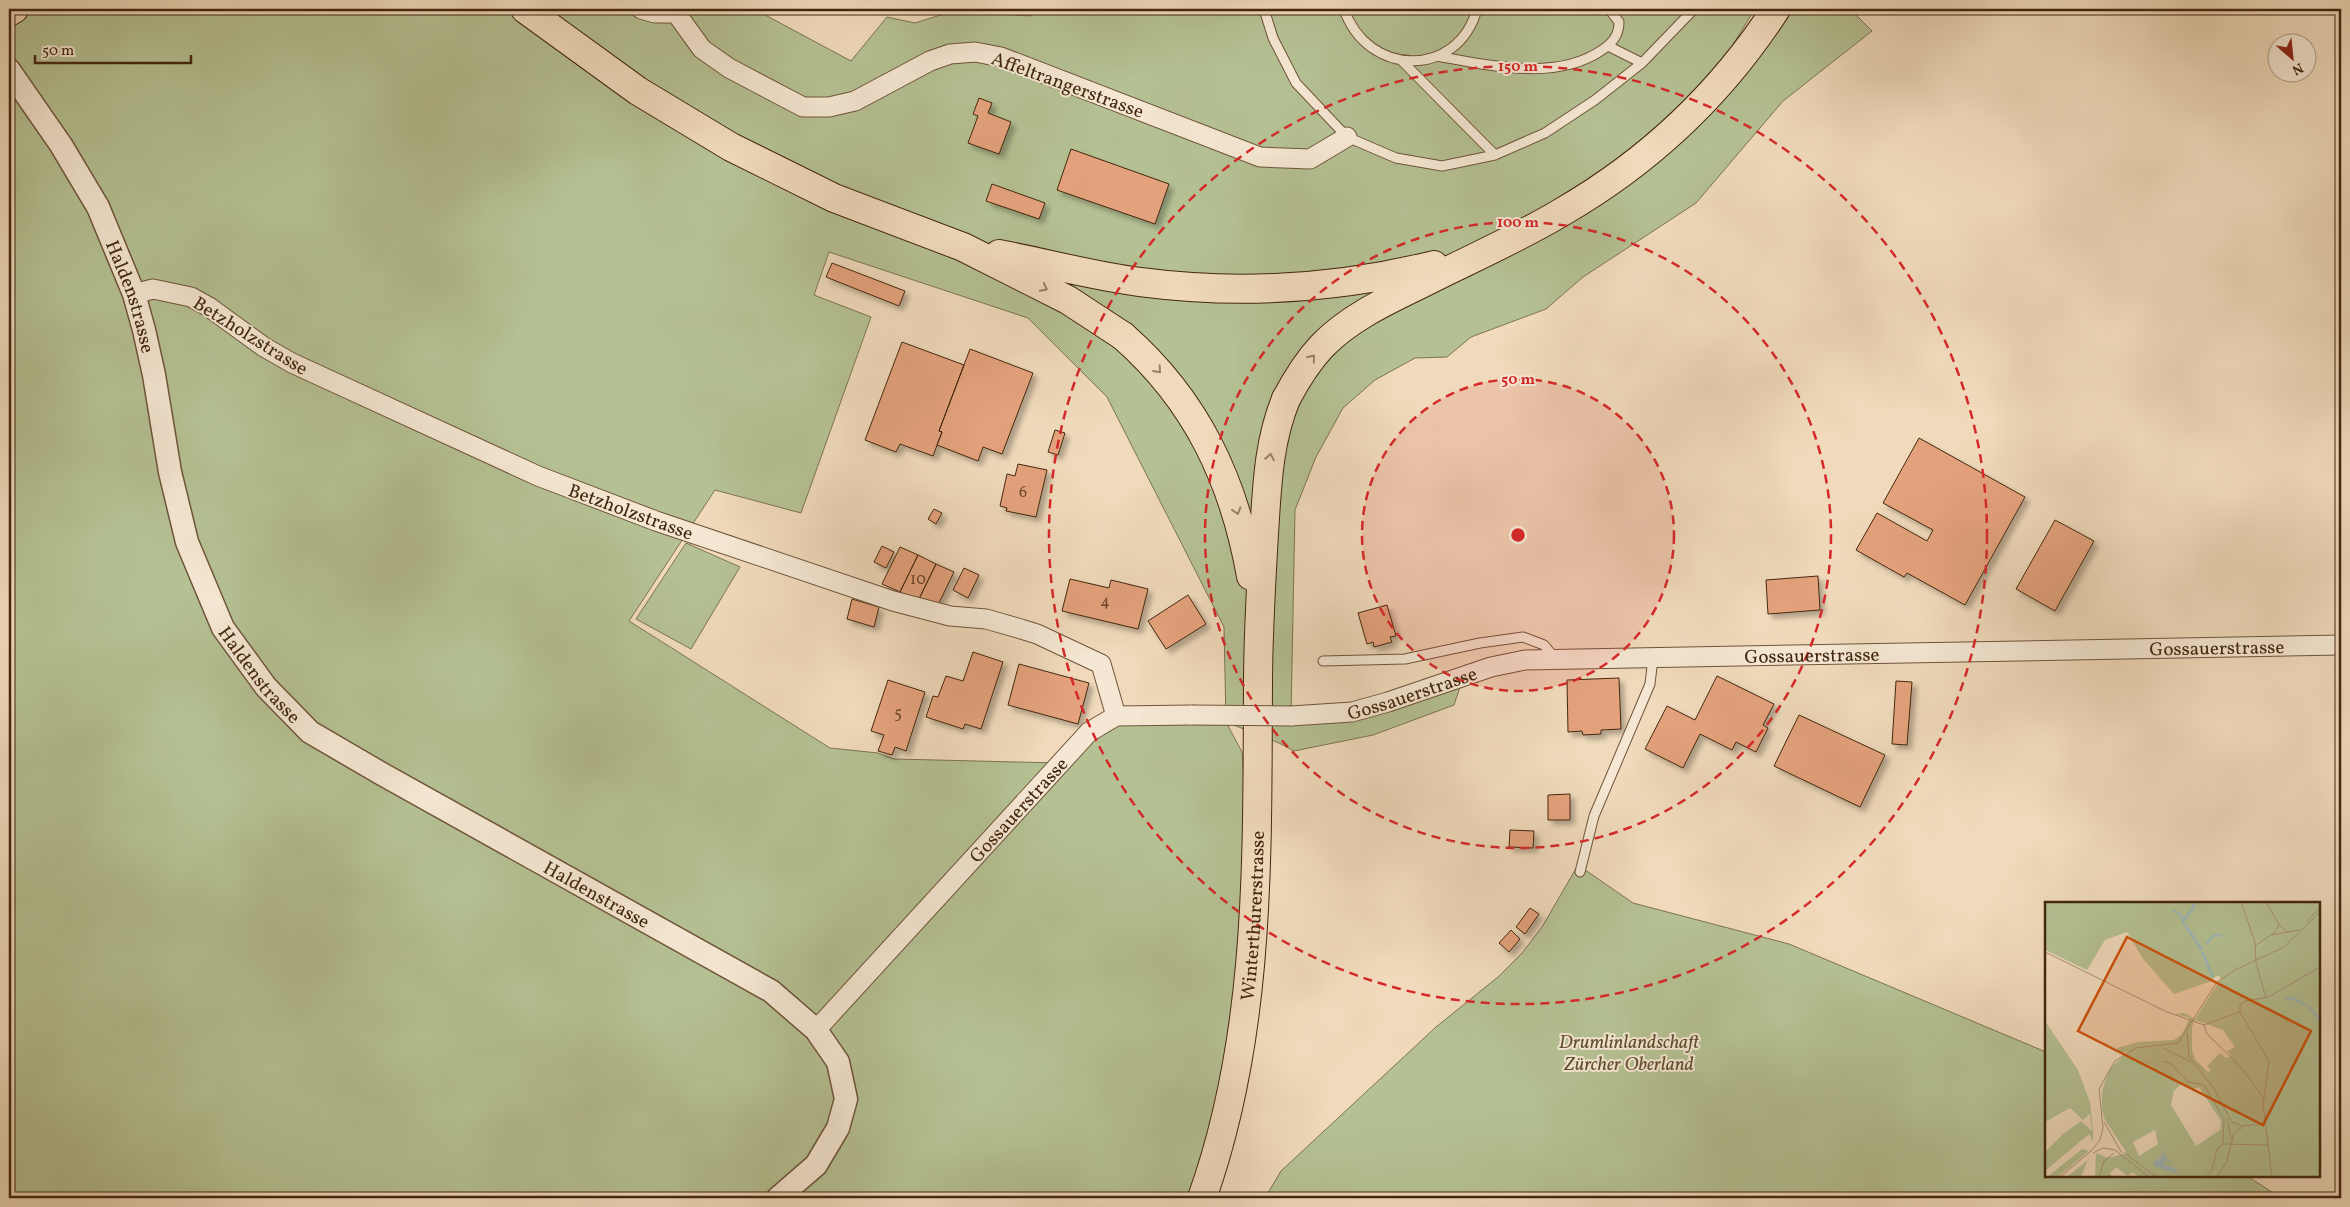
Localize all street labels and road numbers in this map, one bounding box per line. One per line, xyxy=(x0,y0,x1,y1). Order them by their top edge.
street label: Affeltrangerstrasse xyxy=(988,46,1147,126)
street label: Haldenstrasse xyxy=(98,237,160,356)
street label: Betzholzstrasse xyxy=(188,291,312,382)
street label: Betzholzstrasse xyxy=(564,478,696,547)
street label: Haldenstrasse xyxy=(211,622,306,730)
street label: Gossauerstrasse xyxy=(2149,635,2285,664)
street label: Gossauerstrasse xyxy=(1744,642,1880,671)
street label: Gossauerstrasse xyxy=(1345,662,1481,728)
street label: Gossauerstrasse xyxy=(964,752,1075,869)
street label: Winterthurerstrasse xyxy=(1235,830,1272,1002)
street label: Haldenstrasse xyxy=(538,855,654,936)

